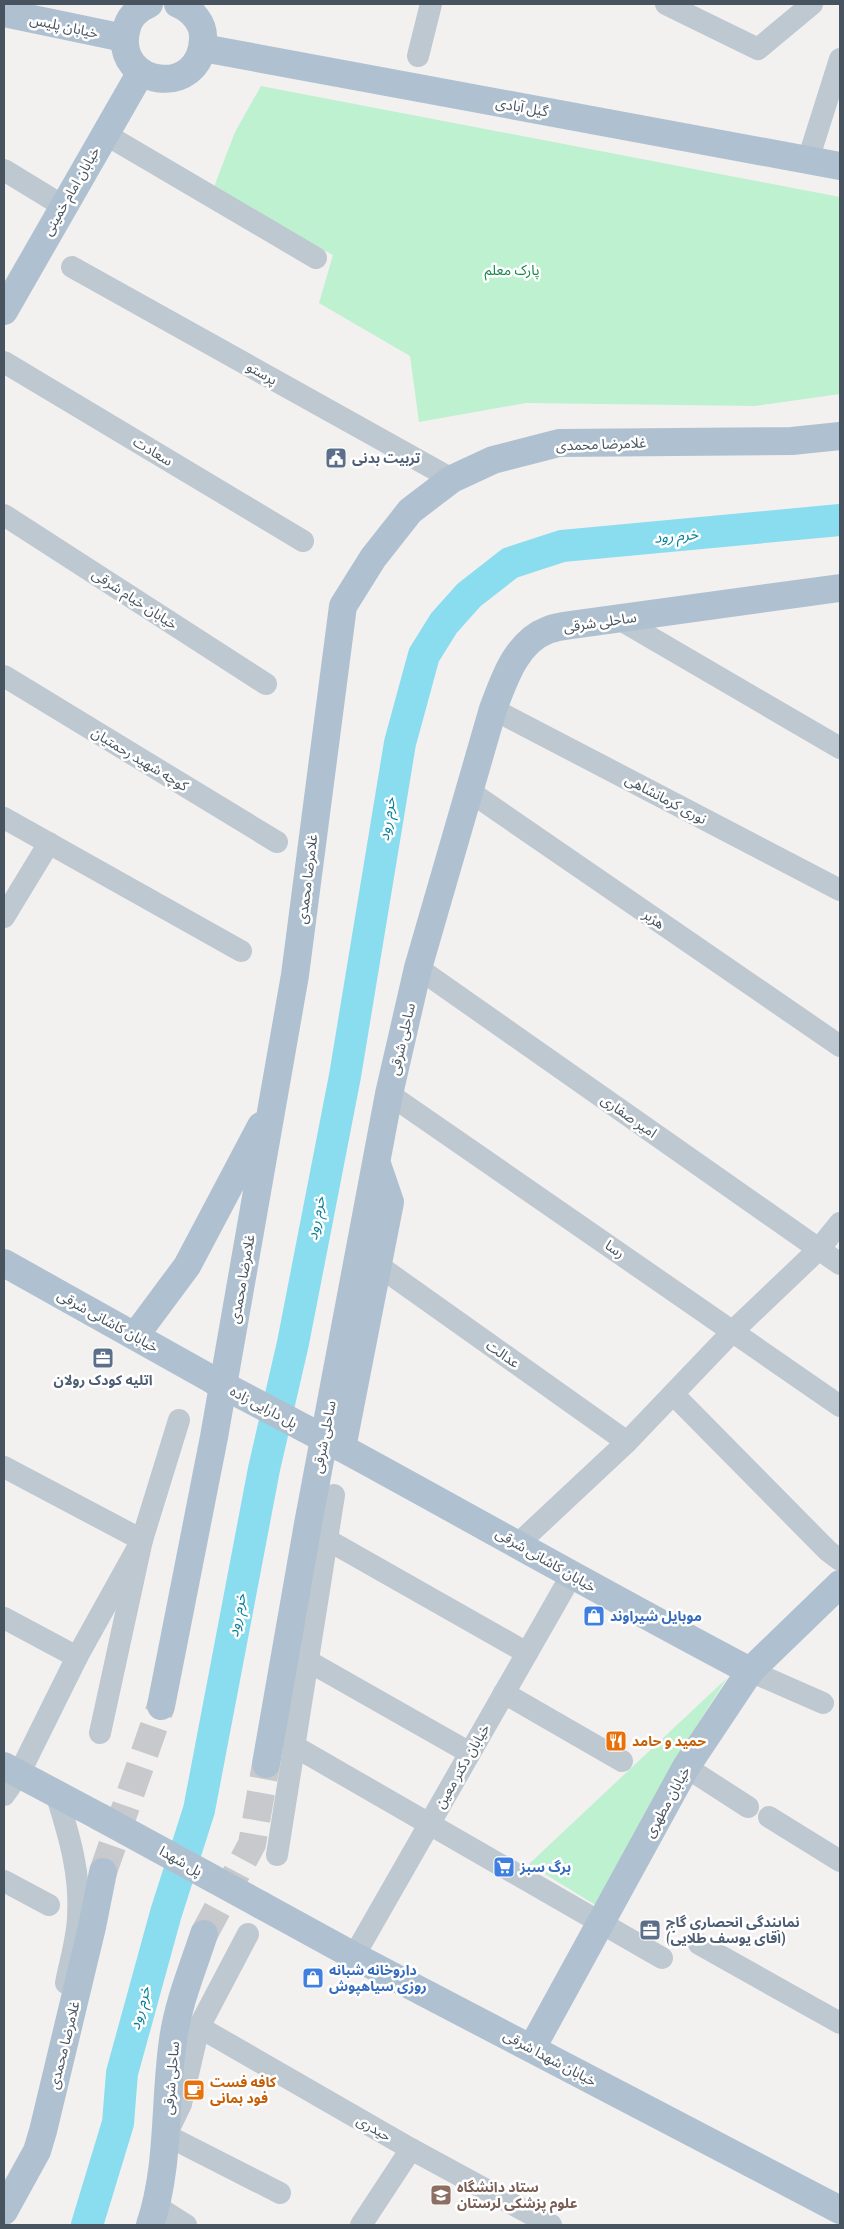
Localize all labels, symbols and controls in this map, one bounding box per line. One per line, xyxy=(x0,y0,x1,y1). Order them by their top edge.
street label: خیابان پلیس xyxy=(28,11,100,43)
street label: گیل آبادی xyxy=(494,95,550,120)
street label: خیابان امام خمینی xyxy=(39,144,105,240)
park label: پارک معلم xyxy=(484,262,540,281)
street label: پرستو xyxy=(243,358,280,390)
street label: سعادت xyxy=(130,433,176,469)
street label: غلامرضا محمدی xyxy=(556,434,646,455)
public building icon: تربیت بدنی xyxy=(324,446,348,470)
place label: تربیت بدنی xyxy=(352,450,420,467)
water label: خرم رود xyxy=(653,525,699,549)
street label: خیابان خیام شرقی xyxy=(88,565,181,635)
street label: ساحلی شرقی xyxy=(562,609,638,636)
street label: کوچه شهید رحمتیان xyxy=(88,724,191,796)
street label: نوری کرمانشاهی xyxy=(622,771,710,828)
water label: خرم رود xyxy=(375,796,401,843)
street label: غلامرضا محمدی xyxy=(294,833,321,925)
street label: هژبر xyxy=(639,905,668,933)
street label: ساحلی شرقی xyxy=(386,1001,419,1077)
street label: امیر صفاری xyxy=(598,1091,660,1142)
water label: خرم رود xyxy=(303,1194,331,1242)
street label: غلامرضا محمدی xyxy=(226,1233,259,1325)
street label: رسا xyxy=(602,1237,628,1262)
street label: خیابان کاشانی شرقی xyxy=(54,1287,161,1356)
street label: عدالت xyxy=(483,1337,523,1371)
office icon: اتلیه کودک رولان xyxy=(91,1346,115,1370)
place label: اتلیه کودک رولان xyxy=(53,1372,153,1389)
street label: پل دارایی زاده xyxy=(227,1383,300,1433)
street label: ساحلی شرقی xyxy=(309,1399,340,1475)
street label: خیابان کاشانی شرقی xyxy=(493,1525,599,1596)
water label: خرم رود xyxy=(224,1591,252,1639)
shop icon: موبایل شیراوند xyxy=(582,1604,606,1628)
place label: موبایل شیراوند xyxy=(610,1608,702,1625)
street label: خیابان دکتر معین xyxy=(431,1721,493,1812)
restaurant icon: حمید و حامد xyxy=(604,1729,628,1753)
place label: حمید و حامد xyxy=(632,1733,706,1749)
street label: خیابان مطهری xyxy=(641,1764,694,1841)
street label: پل شهدا xyxy=(156,1843,205,1881)
supermarket icon: برگ سبز xyxy=(492,1855,516,1879)
place label: برگ سبز xyxy=(519,1859,571,1876)
place label: نمایندگی انحصاری گاج (آقای یوسف طلایی) xyxy=(666,1914,800,1947)
office icon: نمایندگی انحصاری گاج (آقای یوسف طلایی) xyxy=(638,1918,662,1942)
place label: داروخانه شبانه روزی سیاهپوش xyxy=(329,1962,427,1996)
shop icon: داروخانه شبانه روزی سیاهپوش xyxy=(301,1966,325,1990)
water label: خرم رود xyxy=(126,1984,156,2032)
street label: غلامرضا محمدی xyxy=(45,1999,84,2091)
street label: خیابان شهدا شرقی xyxy=(500,2027,599,2090)
street label: ساحلی شرقی xyxy=(160,2041,183,2115)
place label: کافه فست فود بمانی xyxy=(210,2074,277,2106)
cafe icon: کافه فست فود بمانی xyxy=(182,2078,206,2102)
street label: حیدری xyxy=(354,2112,394,2145)
place label: ستاد دانشگاه علوم پزشکی لرستان xyxy=(457,2179,578,2214)
school or university icon: ستاد دانشگاه علوم پزشکی لرستان xyxy=(429,2183,453,2207)

